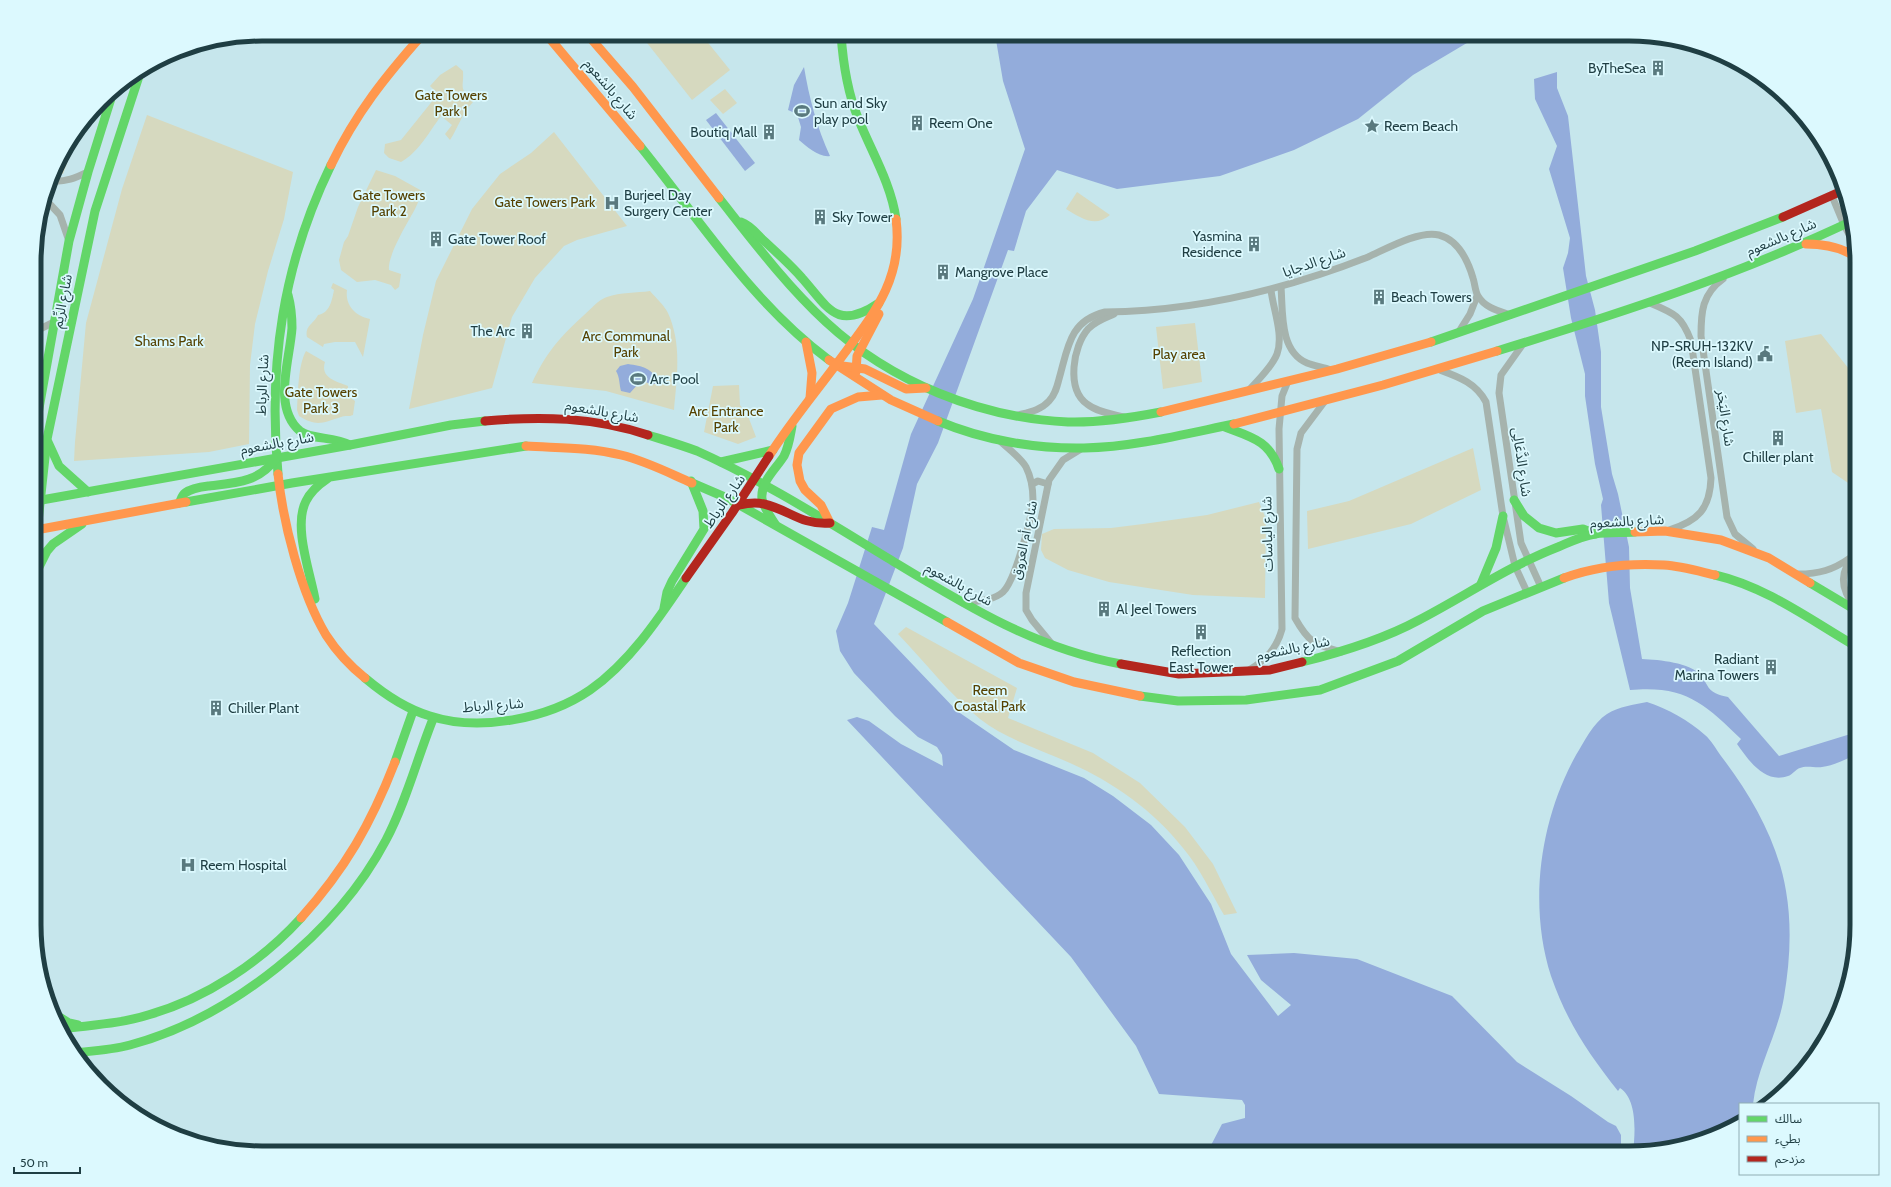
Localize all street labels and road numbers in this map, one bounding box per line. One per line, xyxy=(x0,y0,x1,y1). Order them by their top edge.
street label: شارع بالشعوم xyxy=(579,55,642,125)
street label: شارع بالشعوم xyxy=(1743,214,1820,262)
street label: شارع الدجايا xyxy=(1280,243,1349,283)
street label: شارع الرِّيم xyxy=(48,272,78,330)
street label: شارع الرباط xyxy=(251,354,275,416)
street label: شارع اليَحَر xyxy=(1711,387,1739,448)
street label: شارع بالشعوم xyxy=(563,396,640,428)
street label: شارع الدَّعَالِى xyxy=(1506,426,1536,498)
street label: شارع بالشعوم xyxy=(239,428,316,460)
street label: شارع الرباط xyxy=(699,471,751,532)
street label: شارع الياسات xyxy=(1257,496,1279,572)
street label: شارع أم العروق xyxy=(1007,499,1043,582)
street label: شارع بالشعوم xyxy=(1589,510,1665,534)
street label: شارع بالشعوم xyxy=(921,558,996,612)
street label: شارع بالشعوم xyxy=(1255,631,1332,667)
street label: شارع الرباط xyxy=(462,694,524,718)

